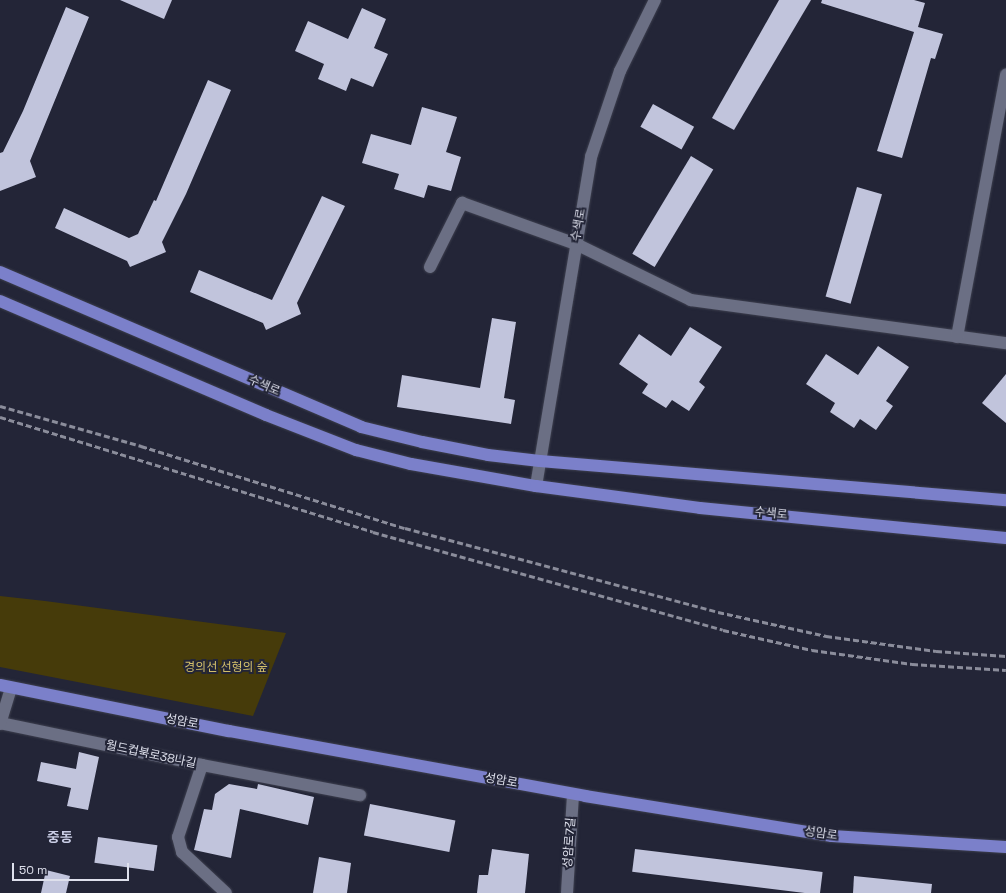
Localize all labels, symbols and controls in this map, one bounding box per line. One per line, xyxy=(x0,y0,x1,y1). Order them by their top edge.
street label: 수색로 xyxy=(569,207,589,243)
street label: 수색로 xyxy=(246,373,282,399)
street label: 수색로 xyxy=(754,505,788,523)
park label: 경의선 선형의 숲 xyxy=(184,661,268,675)
street label: 성암로 xyxy=(164,712,200,732)
street label: 월드컵북로38나길 xyxy=(105,738,197,772)
street label: 성암로 xyxy=(483,771,519,791)
street label: 성암로7길 xyxy=(561,817,579,869)
street label: 성암로 xyxy=(804,825,838,843)
district label: 중동 xyxy=(47,829,73,845)
scale bar xyxy=(14,855,131,881)
text: 50 m xyxy=(19,862,47,878)

